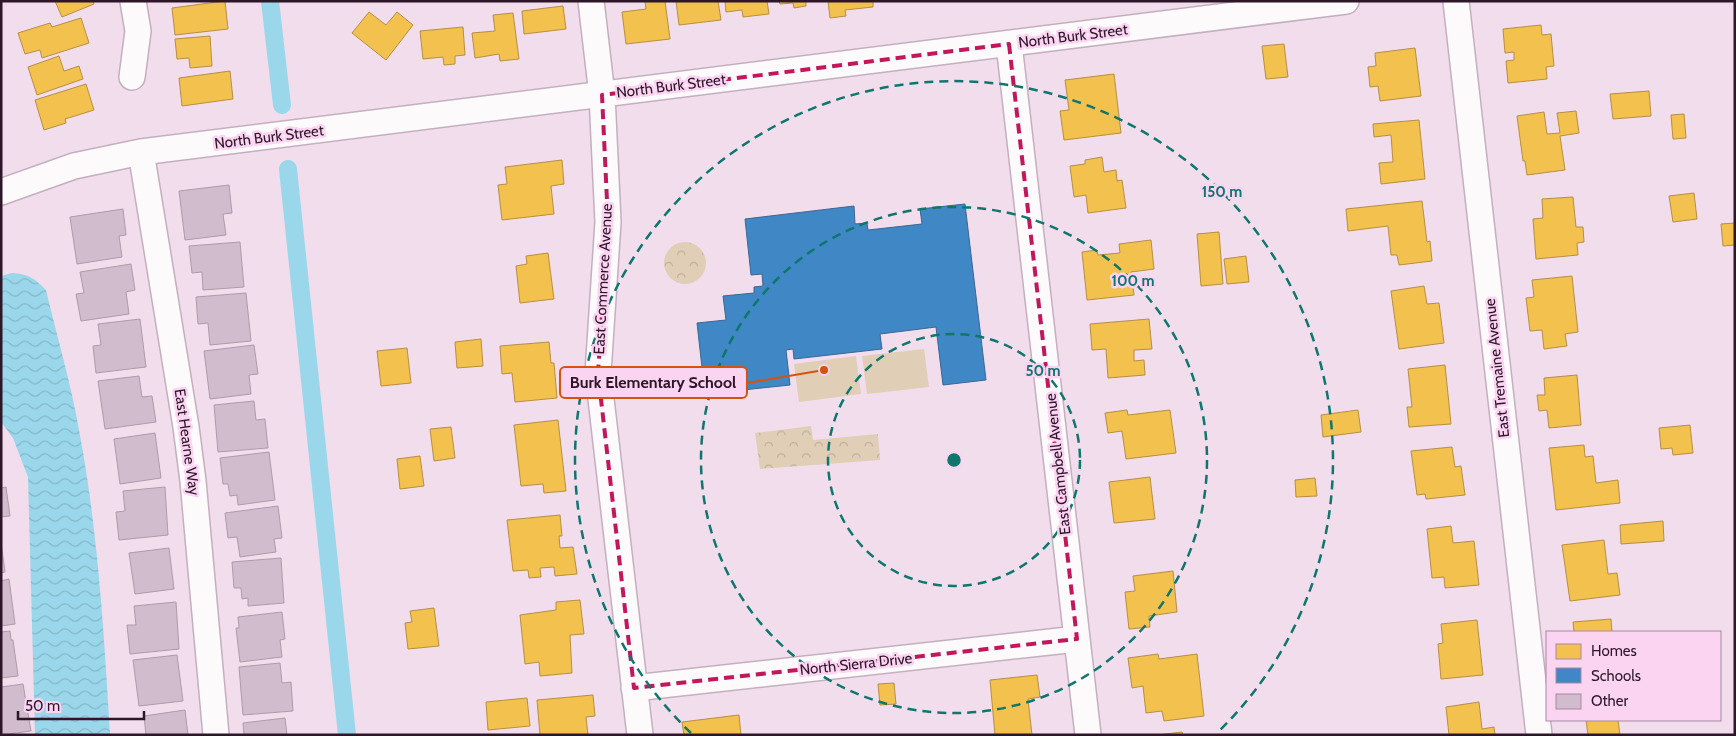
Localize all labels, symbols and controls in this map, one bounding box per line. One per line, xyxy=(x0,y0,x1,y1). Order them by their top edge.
street label: North Burk Street xyxy=(1017,20,1129,52)
street label: North Burk Street xyxy=(615,70,727,102)
street label: North Burk Street xyxy=(213,121,325,153)
text: 150 m xyxy=(1202,183,1242,201)
street label: East Commerce Avenue xyxy=(590,203,616,355)
text: 100 m xyxy=(1111,272,1155,290)
street label: East Tremaine Avenue xyxy=(1481,297,1513,438)
text: 50 m xyxy=(1025,362,1061,380)
callout: Burk Elementary School xyxy=(560,367,747,398)
text: Burk Elementary School xyxy=(570,373,736,392)
street label: East Hearne Way xyxy=(171,387,203,497)
street label: East Campbell Avenue xyxy=(1042,392,1074,536)
centre of rings xyxy=(945,451,963,469)
legend xyxy=(1546,631,1721,721)
text: Homes xyxy=(1591,642,1637,660)
street label: North Sierra Drive xyxy=(799,649,913,679)
text: Schools xyxy=(1591,667,1641,685)
scale bar xyxy=(18,688,144,720)
text: Other xyxy=(1591,692,1628,710)
text: 50 m xyxy=(25,697,60,715)

